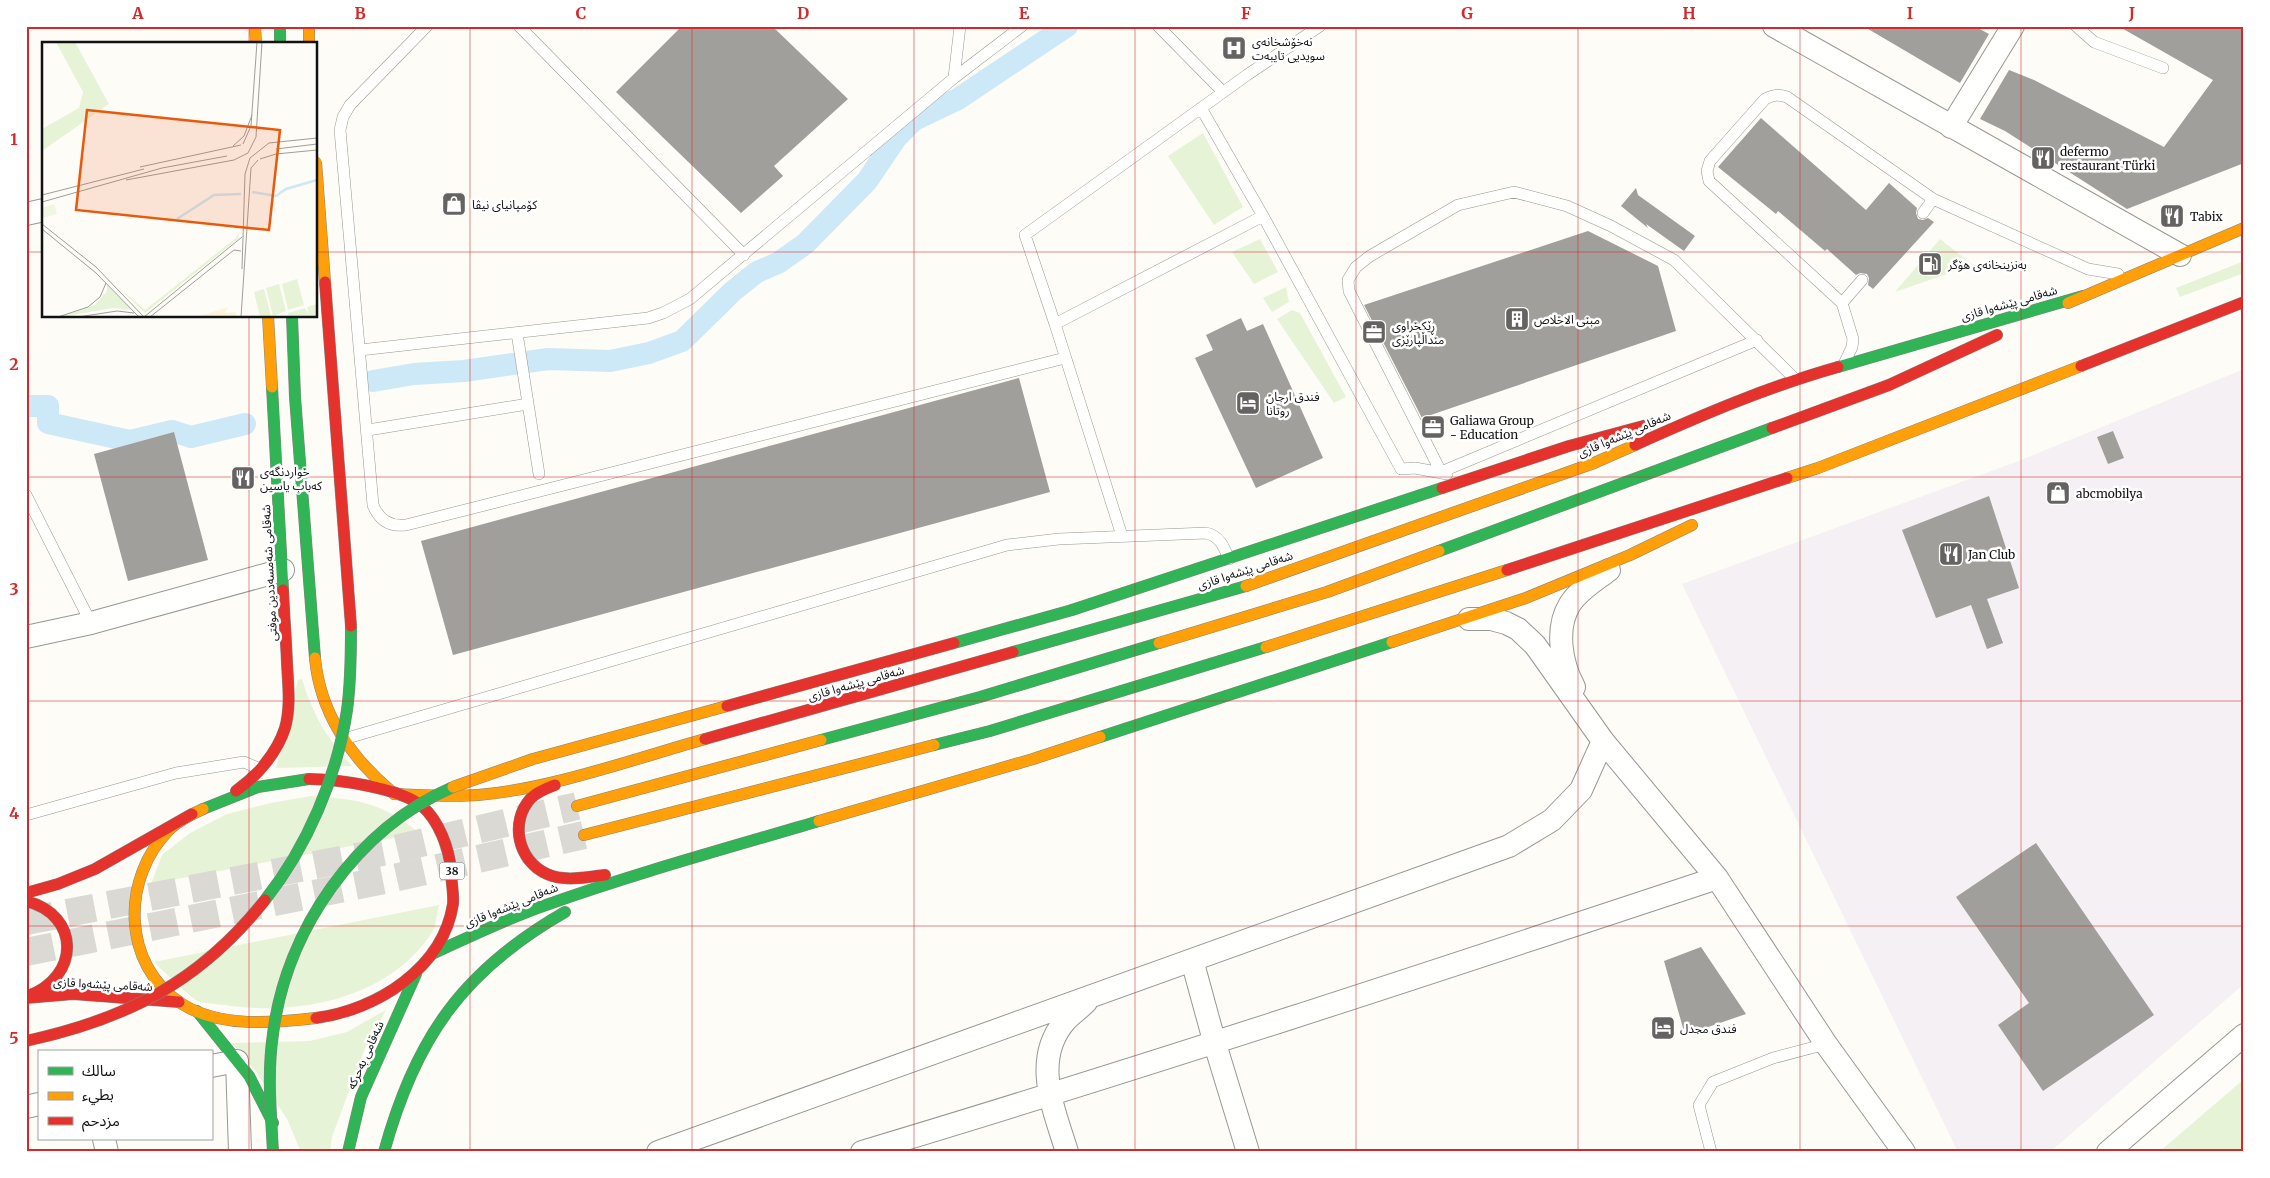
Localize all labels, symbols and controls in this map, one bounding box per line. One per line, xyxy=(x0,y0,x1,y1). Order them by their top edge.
text: A xyxy=(131,3,144,23)
text: B xyxy=(354,3,366,23)
text: C xyxy=(576,3,586,23)
text: D xyxy=(797,3,809,23)
text: E xyxy=(1019,3,1030,23)
text: F xyxy=(1241,3,1251,23)
text: G xyxy=(1461,3,1473,23)
text: H xyxy=(1682,3,1696,23)
text: I xyxy=(1907,3,1913,23)
text: J xyxy=(2128,3,2135,23)
place label: نەخۆشخانەی سویدیی تایبەت xyxy=(1252,34,1325,63)
hospital icon: نەخۆشخانەی سویدیی تایبەت xyxy=(1221,35,1247,61)
inset map xyxy=(42,42,318,318)
text: 1 xyxy=(10,129,18,149)
place label: defermo restaurant Türki xyxy=(2060,144,2155,173)
restaurant icon: defermo restaurant Türki xyxy=(2030,145,2056,171)
shop icon: کۆمپانیای نیڤا xyxy=(441,191,467,217)
place label: کۆمپانیای نیڤا xyxy=(472,197,538,213)
restaurant icon: Tabix xyxy=(2159,203,2185,229)
place label: Tabix xyxy=(2190,209,2224,224)
fuel station icon: بەنزینخانەی هۆگر xyxy=(1917,251,1943,277)
place label: بەنزینخانەی هۆگر xyxy=(1947,257,2027,272)
street label: شەقامی پێشەوا قازی xyxy=(1959,282,2059,325)
building icon: مبنى الاخلاص xyxy=(1504,306,1530,332)
place label: مبنى الاخلاص xyxy=(1534,312,1600,327)
place label: ڕێکخراوی منداڵپارێزی xyxy=(1392,318,1444,348)
office icon: ڕێکخراوی منداڵپارێزی xyxy=(1361,319,1387,345)
text: 2 xyxy=(9,354,19,374)
place label: فندق ارجان روتانا xyxy=(1266,389,1320,418)
hotel icon: فندق ارجان روتانا xyxy=(1235,390,1261,416)
street label: شەقامی پێشەوا قازی xyxy=(1575,408,1673,461)
place label: Galiawa Group - Education xyxy=(1450,413,1534,442)
office icon: Galiawa Group - Education xyxy=(1420,414,1446,440)
place label: خواردنگەی کەباب یاسین xyxy=(260,464,323,493)
restaurant icon: خواردنگەی کەباب یاسین xyxy=(230,465,256,491)
shop icon: abcmobilya xyxy=(2045,480,2071,506)
place label: abcmobilya xyxy=(2076,486,2143,501)
street label: شەقامی شەمسەددین موفتی xyxy=(258,504,280,642)
restaurant icon: Jan Club xyxy=(1938,541,1964,567)
street label: شەقامی پێشەوا قازی xyxy=(1195,547,1295,594)
place label: Jan Club xyxy=(1967,547,2015,562)
text: 3 xyxy=(9,579,19,599)
street label: شەقامی پێشەوا قازی xyxy=(806,662,906,705)
text: 4 xyxy=(9,803,19,823)
road number: 38 xyxy=(440,862,464,879)
street label: شەقامی پێشەوا قازی xyxy=(462,879,560,932)
street label: شەقامی پێشەوا قازی xyxy=(53,974,153,995)
hotel icon: فندق مجدل xyxy=(1650,1015,1676,1041)
street label: شەقامی بەحرکە xyxy=(343,1018,387,1092)
place label: فندق مجدل xyxy=(1680,1021,1737,1036)
text: 5 xyxy=(9,1028,19,1048)
legend xyxy=(38,1050,212,1140)
text: سالك xyxy=(82,1061,116,1080)
text: بطيء xyxy=(82,1085,114,1106)
text: مزدحم xyxy=(82,1111,120,1132)

